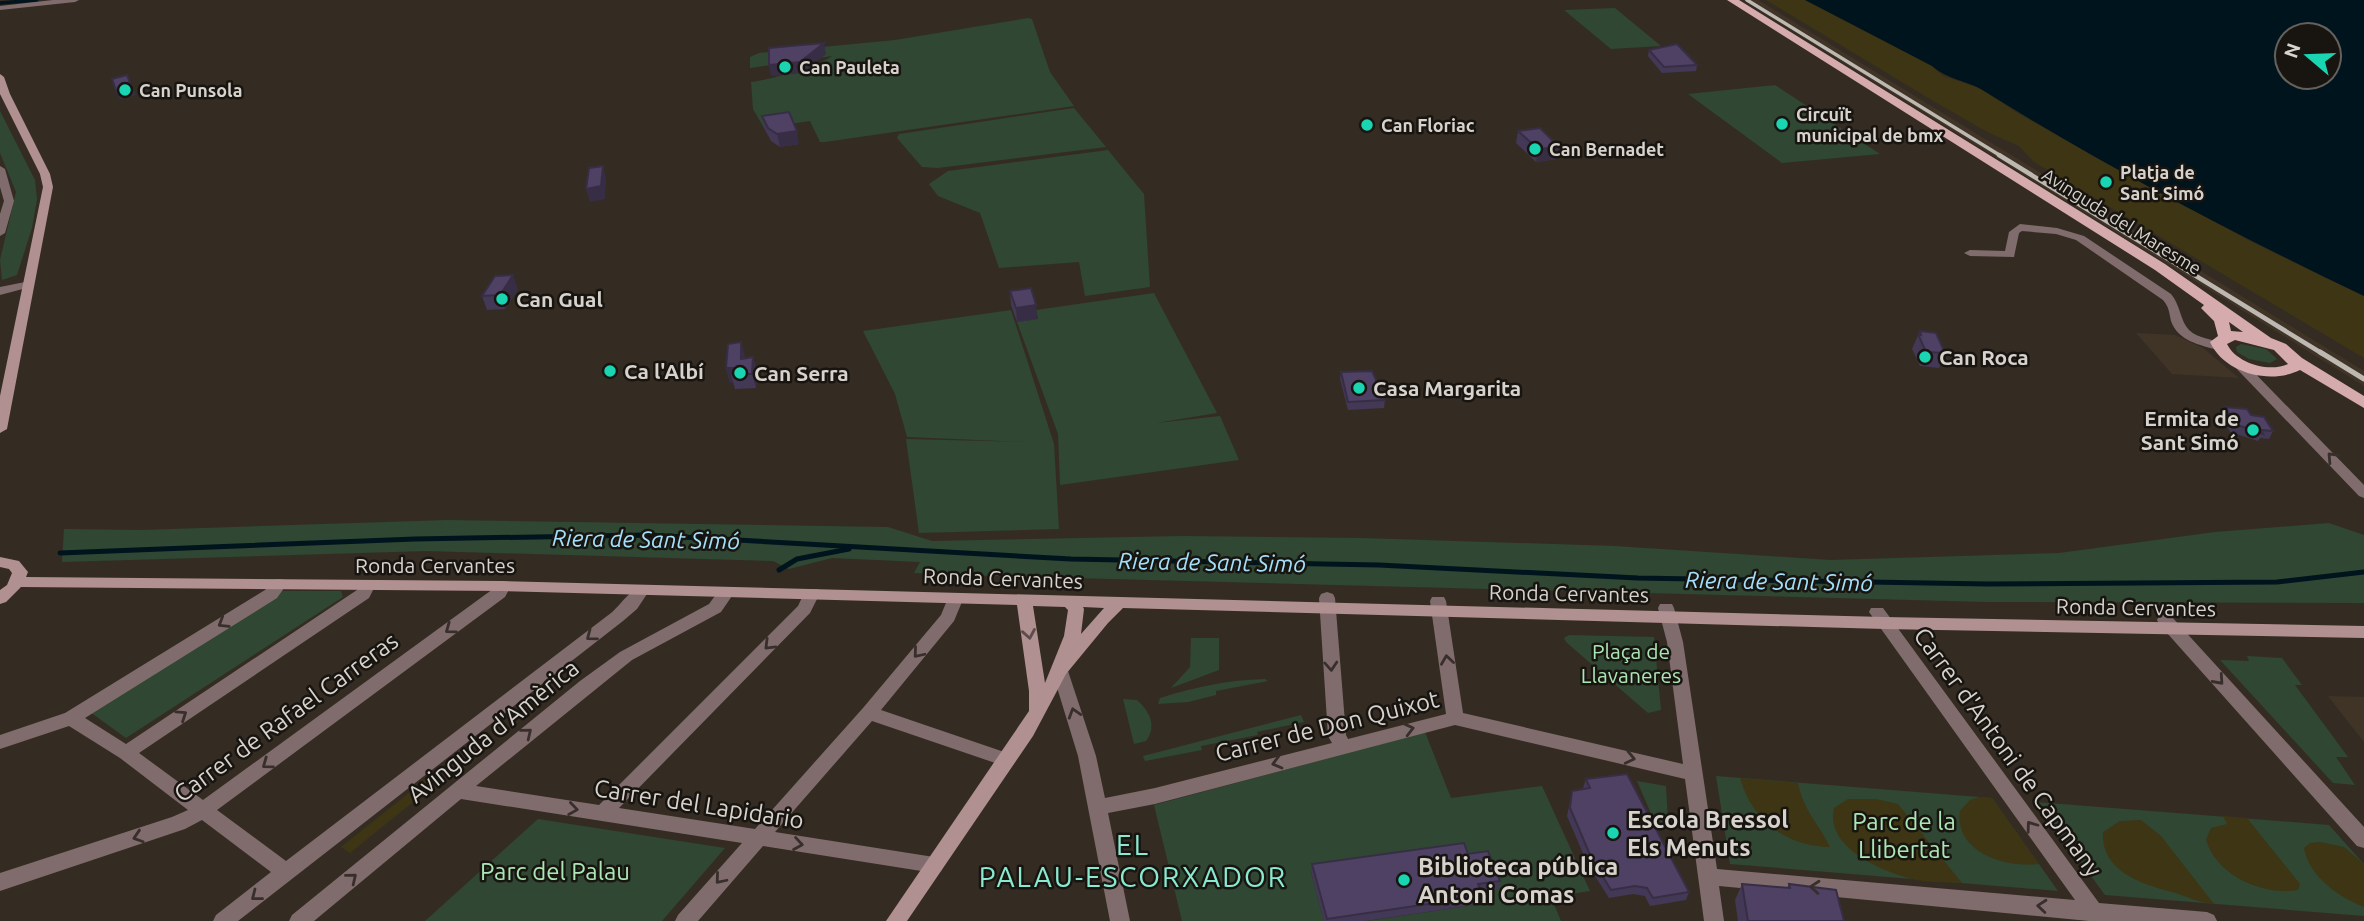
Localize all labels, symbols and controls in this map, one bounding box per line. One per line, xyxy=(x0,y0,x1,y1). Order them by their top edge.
north arrow xyxy=(2273,21,2343,91)
text: N xyxy=(2279,40,2305,61)
place label: Can Pauleta xyxy=(799,57,900,77)
marker: Can Pauleta xyxy=(777,59,793,75)
place label: Can Punsola xyxy=(139,80,242,100)
marker: Can Punsola xyxy=(117,82,133,98)
place label: Circuït municipal de bmx xyxy=(1796,104,1943,145)
place label: Can Floriac xyxy=(1381,115,1475,135)
marker: Circuït municipal de bmx xyxy=(1774,116,1790,132)
marker: Can Floriac xyxy=(1359,117,1375,133)
place label: Can Bernadet xyxy=(1549,139,1664,159)
marker: Can Bernadet xyxy=(1527,141,1543,157)
place label: Platja de Sant Simó xyxy=(2120,162,2204,203)
street label: Avinguda del Maresme xyxy=(2039,164,2205,278)
marker: Platja de Sant Simó xyxy=(2098,174,2114,190)
place label: Can Gual xyxy=(516,287,603,311)
marker: Can Gual xyxy=(494,291,510,307)
place label: Can Roca xyxy=(1939,345,2029,369)
marker: Can Roca xyxy=(1917,349,1933,365)
place label: Ca l'Albí xyxy=(624,359,704,383)
place label: Can Serra xyxy=(754,361,849,385)
marker: Ca l'Albí xyxy=(602,363,618,379)
marker: Can Serra xyxy=(732,365,748,381)
place label: Casa Margarita xyxy=(1373,376,1521,400)
marker: Casa Margarita xyxy=(1351,380,1367,396)
place label: Ermita de Sant Simó xyxy=(2141,406,2239,454)
marker: Ermita de Sant Simó xyxy=(2245,422,2261,438)
one-way arrow xyxy=(2328,452,2340,465)
water label: Riera de Sant Simó xyxy=(552,525,740,553)
water label: Riera de Sant Simó xyxy=(1118,548,1306,576)
street label: Ronda Cervantes xyxy=(355,553,515,577)
street label: Ronda Cervantes xyxy=(923,563,1083,593)
water label: Riera de Sant Simó xyxy=(1685,567,1873,595)
street label: Ronda Cervantes xyxy=(1489,580,1649,606)
street label: Ronda Cervantes xyxy=(2056,594,2216,620)
one-way arrow xyxy=(218,615,231,628)
one-way arrow xyxy=(445,620,458,633)
street label: Carrer d'Antoni de Capmany xyxy=(1909,622,2108,882)
street label: Carrer de Rafael Carreras xyxy=(169,627,403,807)
one-way arrow xyxy=(586,628,598,641)
one-way arrow xyxy=(1021,628,1036,640)
one-way arrow xyxy=(764,637,777,650)
park label: Plaça de Llavaneres xyxy=(1581,639,1681,687)
one-way arrow xyxy=(914,644,926,657)
street label: Avinguda d'Amèrica xyxy=(402,654,584,808)
one-way arrow xyxy=(1439,654,1454,665)
one-way arrow xyxy=(1323,661,1338,672)
one-way arrow xyxy=(2211,672,2223,685)
street label: Carrer de Don Quixot xyxy=(1212,685,1442,767)
one-way arrow xyxy=(1067,708,1082,720)
one-way arrow xyxy=(175,710,188,723)
one-way arrow xyxy=(1403,723,1415,737)
one-way arrow xyxy=(520,729,532,742)
one-way arrow xyxy=(1624,750,1636,764)
one-way arrow xyxy=(262,755,275,768)
one-way arrow xyxy=(1271,755,1283,770)
street label: Carrer del Lapidario xyxy=(592,774,806,834)
one-way arrow xyxy=(567,802,579,817)
place label: Escola Bressol Els Menuts xyxy=(1627,806,1788,861)
park label: Parc de la Llibertat xyxy=(1852,808,1956,863)
one-way arrow xyxy=(2027,821,2039,834)
marker: Escola Bressol Els Menuts xyxy=(1605,825,1621,841)
one-way arrow xyxy=(132,828,144,843)
district label: EL PALAU-ESCORXADOR xyxy=(979,829,1287,892)
one-way arrow xyxy=(792,836,804,851)
place label: Biblioteca pública Antoni Comas xyxy=(1418,853,1618,908)
park label: Parc del Palau xyxy=(480,858,630,885)
one-way arrow xyxy=(716,871,728,884)
marker: Biblioteca pública Antoni Comas xyxy=(1396,872,1412,888)
one-way arrow xyxy=(343,874,356,886)
one-way arrow xyxy=(1809,880,1820,895)
one-way arrow xyxy=(251,887,264,900)
one-way arrow xyxy=(2036,899,2047,914)

